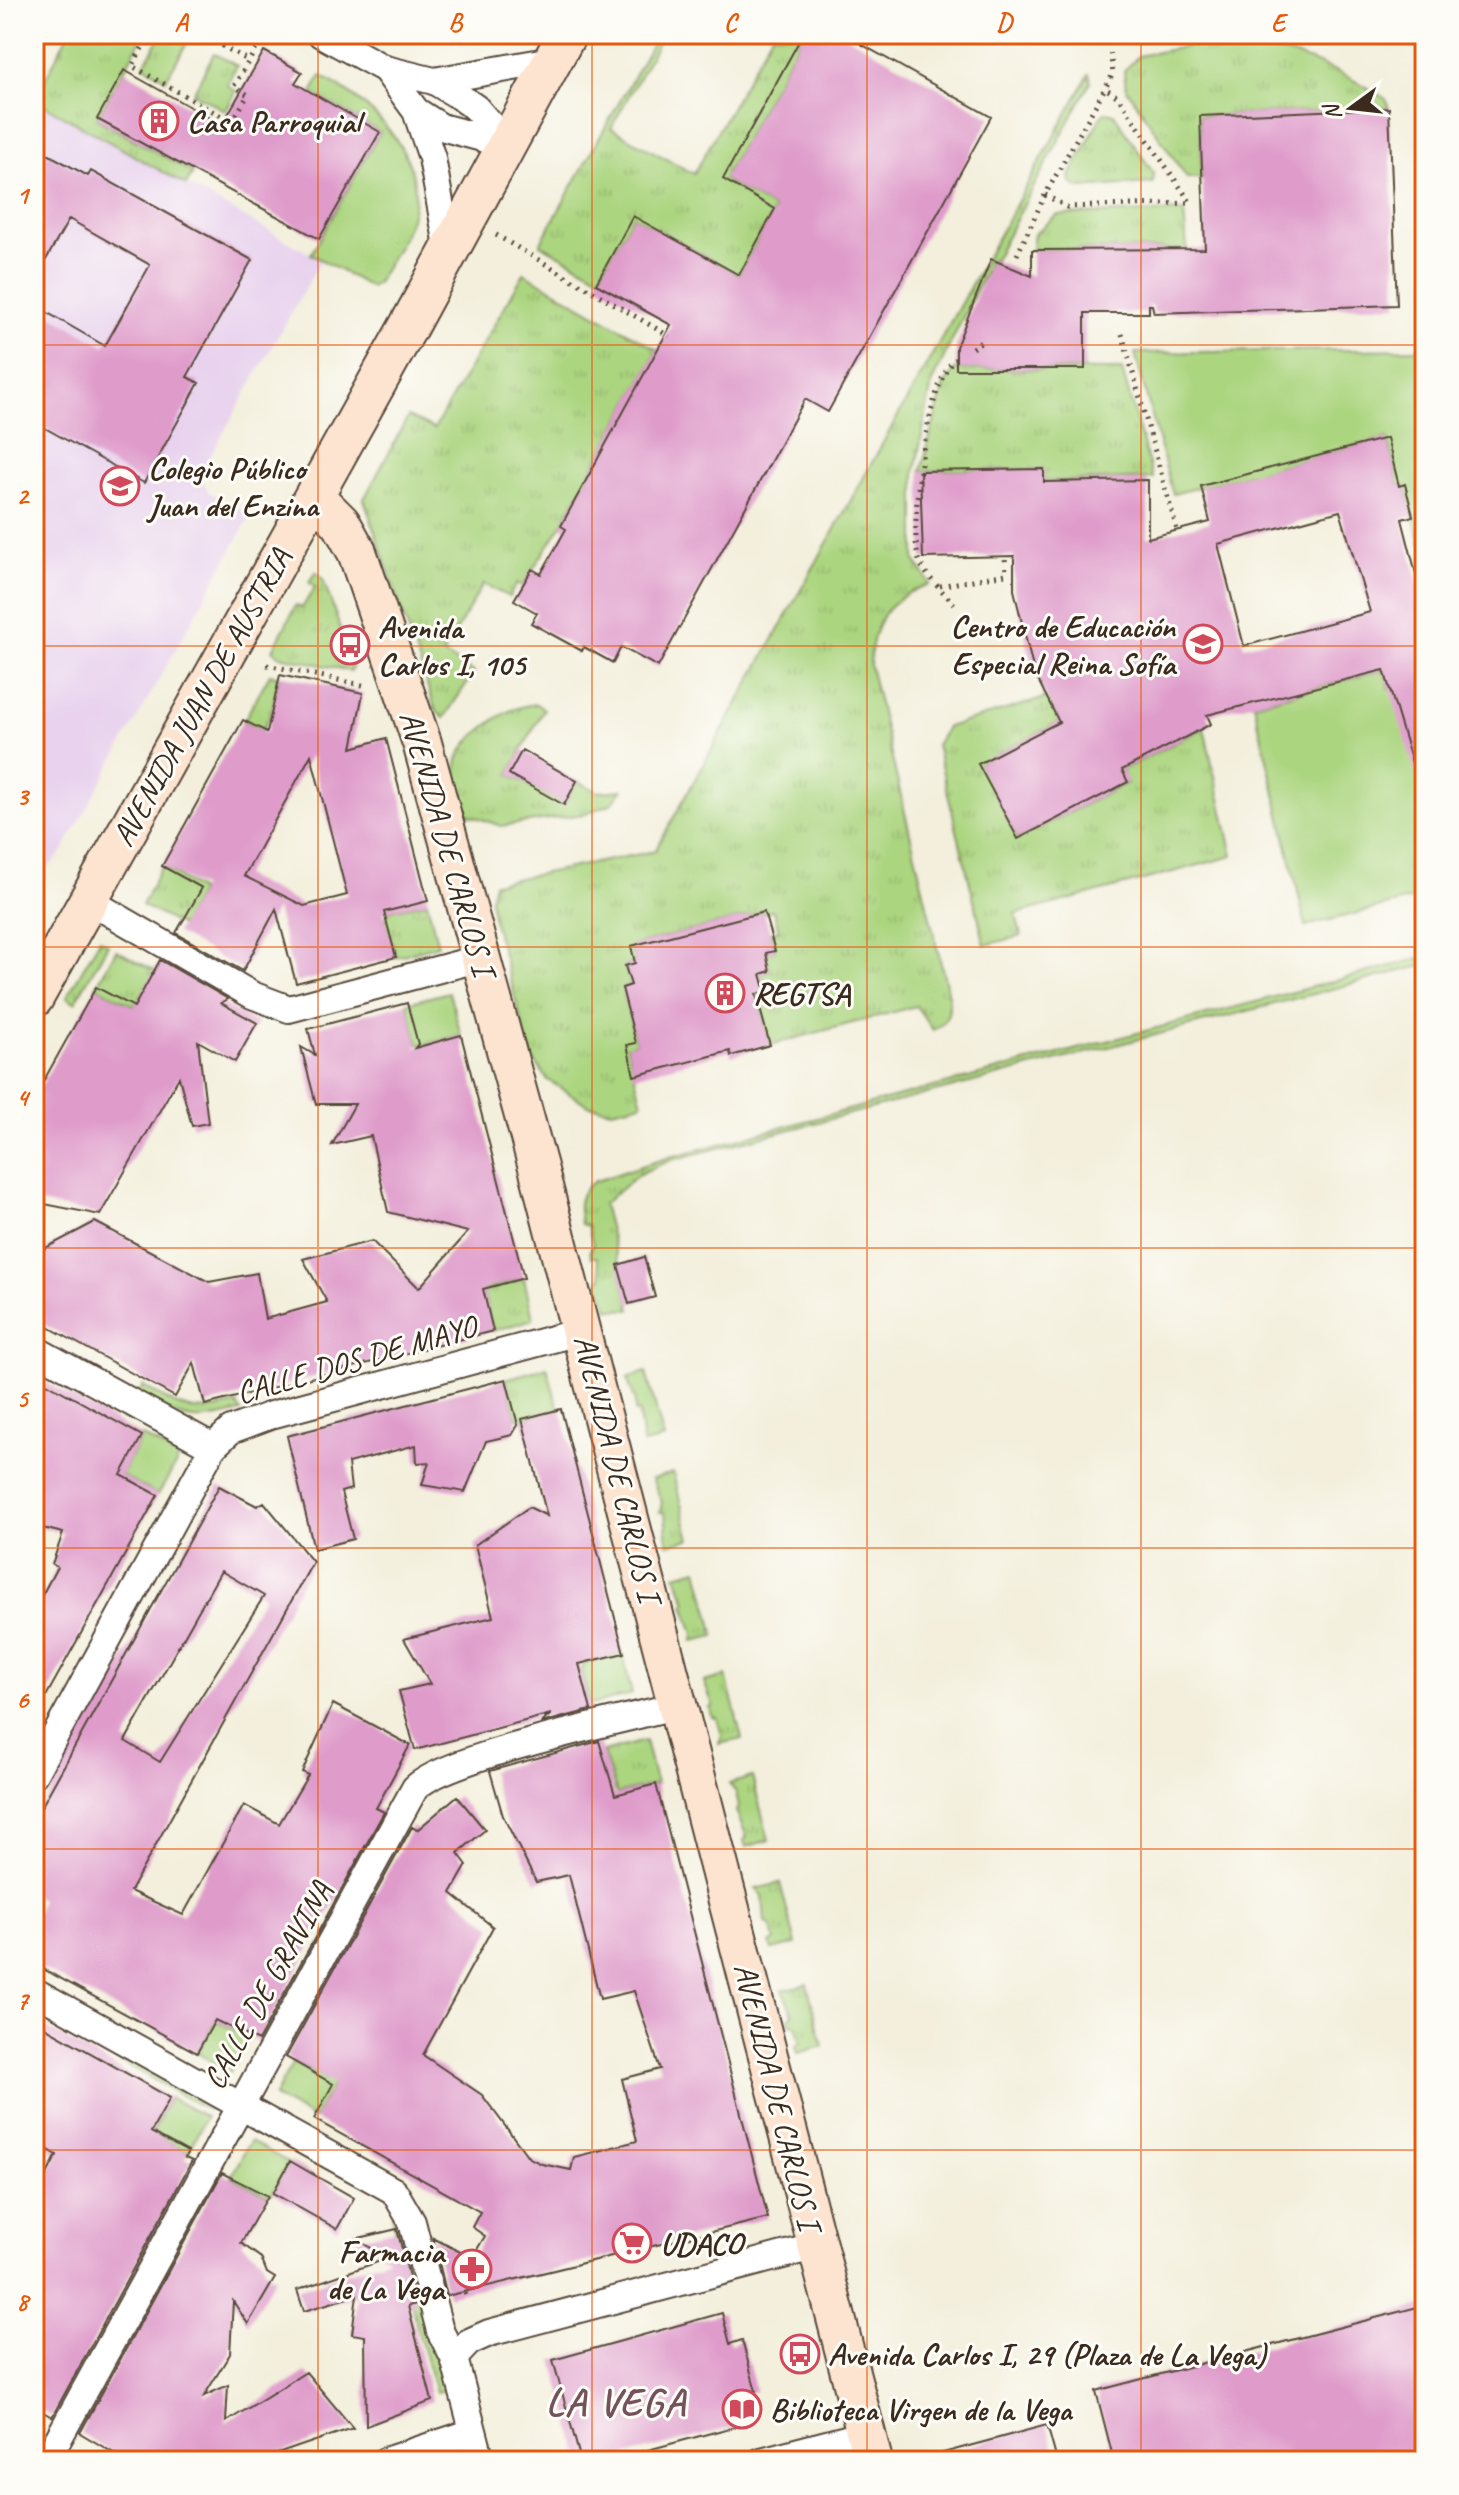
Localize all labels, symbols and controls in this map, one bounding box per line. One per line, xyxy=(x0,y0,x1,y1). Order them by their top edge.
text: A xyxy=(174,6,189,39)
text: B xyxy=(448,6,464,39)
text: C xyxy=(724,6,740,39)
text: D xyxy=(996,6,1014,39)
text: E xyxy=(1271,6,1289,39)
north arrow xyxy=(1311,68,1391,148)
text: N xyxy=(1316,99,1348,123)
building icon: Casa Parroquial xyxy=(138,100,180,142)
place label: Casa Parroquial xyxy=(187,101,367,142)
text: 1 xyxy=(16,179,31,212)
place label: Colegio Público Juan del Enzina xyxy=(146,448,321,526)
school or university icon: Colegio Público Juan del Enzina xyxy=(99,465,141,507)
text: 2 xyxy=(16,479,30,512)
street label: AVENIDA JUAN DE AUSTRIA xyxy=(102,540,301,853)
place label: Centro de Educación Especial Reina Sofía xyxy=(951,606,1178,684)
place label: Avenida Carlos I, 105 xyxy=(378,607,528,685)
school or university icon: Centro de Educación Especial Reina Sofía xyxy=(1182,623,1224,665)
bus stop icon: Avenida Carlos I, 105 xyxy=(329,624,371,666)
street label: AVENIDA DE CARLOS I xyxy=(390,706,507,986)
text: 3 xyxy=(16,780,30,813)
building icon: REGTSA xyxy=(704,972,746,1014)
place label: REGTSA xyxy=(753,973,852,1014)
text: 4 xyxy=(16,1081,31,1114)
street label: CALLE DOS DE MAYO xyxy=(231,1305,484,1413)
street label: AVENIDA DE CARLOS I xyxy=(565,1331,672,1612)
text: 5 xyxy=(16,1382,30,1415)
text: 6 xyxy=(16,1683,30,1716)
street label: CALLE DE GRAVINA xyxy=(193,1873,342,2096)
street label: AVENIDA DE CARLOS I xyxy=(725,1959,832,2240)
text: 7 xyxy=(16,1984,30,2017)
supermarket icon: UDACO xyxy=(611,2222,653,2264)
place label: UDACO xyxy=(660,2223,746,2264)
place label: Farmacia de La Vega xyxy=(327,2231,447,2309)
pharmacy icon: Farmacia de La Vega xyxy=(451,2248,493,2290)
text: 8 xyxy=(16,2285,31,2318)
bus stop icon: Avenida Carlos I, 29 (Plaza de La Vega) xyxy=(779,2333,821,2375)
place label: Avenida Carlos I, 29 (Plaza de La Vega) xyxy=(828,2334,1268,2375)
district label: LA VEGA xyxy=(546,2377,687,2427)
library icon: Biblioteca Virgen de la Vega xyxy=(721,2388,763,2430)
place label: Biblioteca Virgen de la Vega xyxy=(770,2389,1074,2430)

